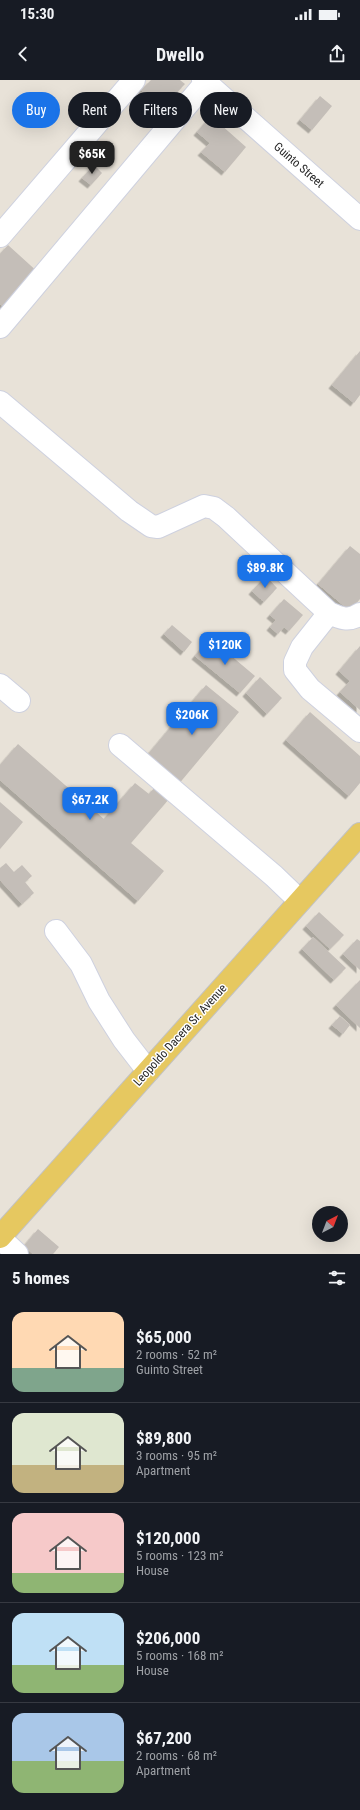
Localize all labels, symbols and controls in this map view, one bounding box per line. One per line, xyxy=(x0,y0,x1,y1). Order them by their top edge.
text: 15:30 xyxy=(20,5,54,23)
icon: back xyxy=(12,43,34,65)
icon: share xyxy=(326,43,348,65)
text: Dwello xyxy=(156,44,204,65)
chip: Buy xyxy=(12,92,60,128)
chip: Rent xyxy=(68,92,121,128)
chip: Filters xyxy=(129,92,192,128)
chip: New xyxy=(200,92,252,128)
street label: Guinto Street xyxy=(271,139,327,191)
pin: $65K xyxy=(68,141,116,175)
text: $65K xyxy=(79,146,105,161)
pin: $89.8K xyxy=(232,555,298,589)
text: $89.8K xyxy=(246,560,284,575)
pin: $120K xyxy=(197,632,253,666)
text: $120K xyxy=(208,637,242,652)
pin: $206K xyxy=(164,702,220,736)
text: $206K xyxy=(175,707,209,722)
pin: $67.2K xyxy=(57,787,123,821)
text: $67.2K xyxy=(71,792,109,807)
street label: Leopoldo Dacera Sr. Avenue xyxy=(131,981,230,1089)
north arrow xyxy=(312,1206,348,1242)
map controls xyxy=(312,1206,348,1242)
icon: filters xyxy=(326,1267,348,1289)
text: 5 homes xyxy=(12,1268,70,1288)
text: $65,000 xyxy=(136,1327,192,1347)
icon: home xyxy=(44,1328,92,1376)
text: 2 rooms · 52 m² xyxy=(136,1347,217,1362)
text: Guinto Street xyxy=(136,1362,203,1377)
text: $89,800 xyxy=(136,1428,192,1448)
icon: home xyxy=(44,1429,92,1477)
text: 3 rooms · 95 m² xyxy=(136,1448,217,1463)
text: Apartment xyxy=(136,1463,190,1478)
text: $120,000 xyxy=(136,1528,200,1548)
icon: home xyxy=(44,1529,92,1577)
text: 5 rooms · 123 m² xyxy=(136,1548,223,1563)
text: House xyxy=(136,1563,169,1578)
text: $206,000 xyxy=(136,1628,200,1648)
icon: home xyxy=(44,1629,92,1677)
text: 5 rooms · 168 m² xyxy=(136,1648,223,1663)
text: House xyxy=(136,1663,169,1678)
text: $67,200 xyxy=(136,1728,192,1748)
icon: home xyxy=(44,1729,92,1777)
text: 2 rooms · 68 m² xyxy=(136,1748,217,1763)
text: Apartment xyxy=(136,1763,190,1778)

